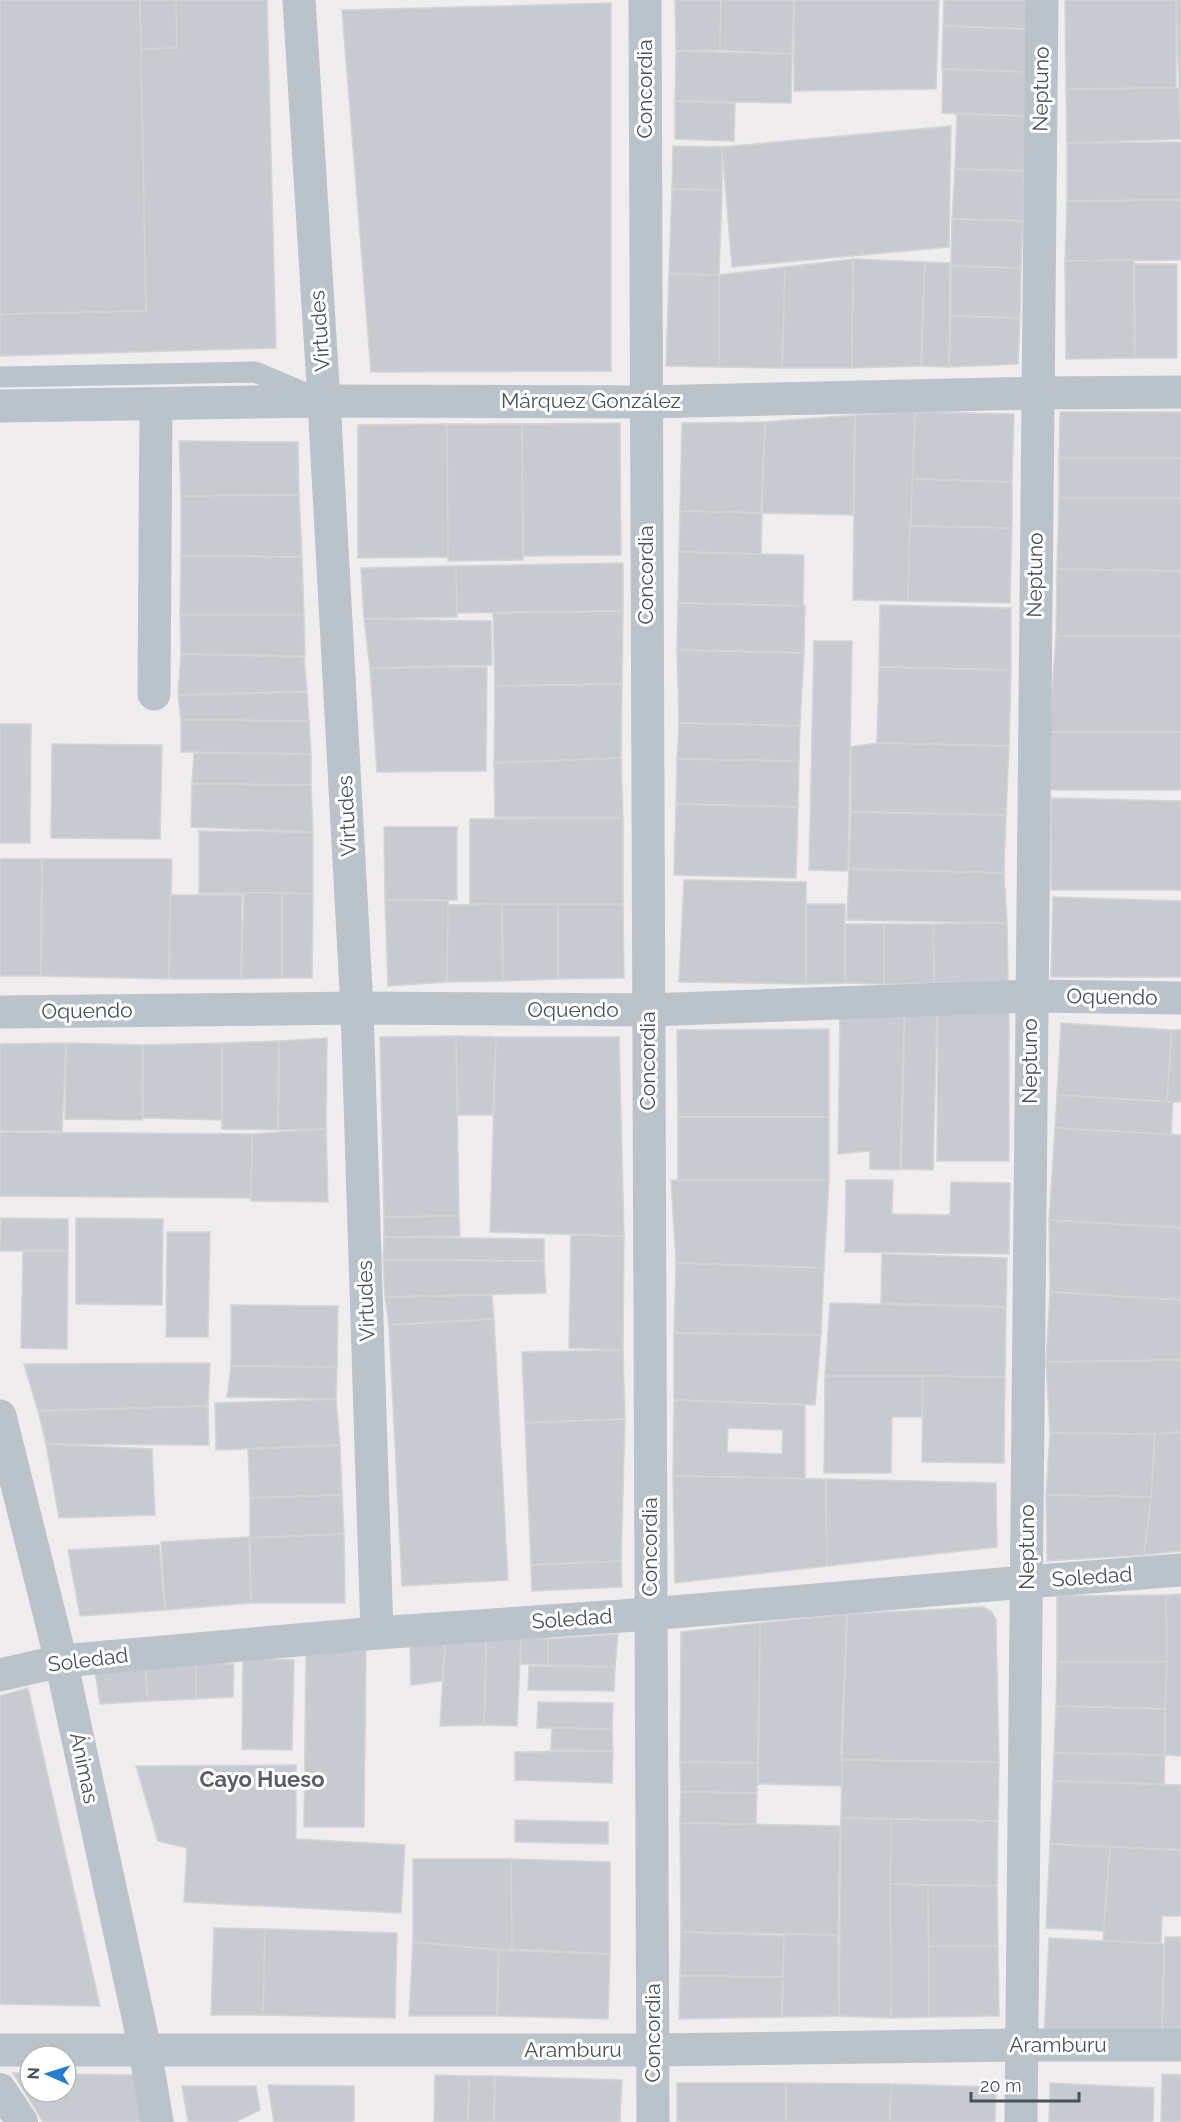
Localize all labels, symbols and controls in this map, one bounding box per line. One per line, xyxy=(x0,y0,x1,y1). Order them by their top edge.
street label: Concordia xyxy=(632,39,657,139)
street label: Neptuno xyxy=(1027,46,1054,132)
street label: Virtudes xyxy=(304,290,335,372)
street label: Márquez González xyxy=(501,388,681,413)
street label: Concordia xyxy=(633,525,658,625)
street label: Neptuno xyxy=(1021,532,1048,618)
street label: Virtudes xyxy=(332,775,361,857)
street label: Oquendo xyxy=(1066,983,1158,1010)
street label: Oquendo xyxy=(41,997,133,1024)
street label: Oquendo xyxy=(527,997,619,1022)
street label: Concordia xyxy=(635,1011,660,1111)
street label: Neptuno xyxy=(1017,1018,1042,1104)
street label: Virtudes xyxy=(352,1260,379,1342)
street label: Concordia xyxy=(637,1497,662,1597)
street label: Neptuno xyxy=(1014,1504,1039,1590)
street label: Soledad xyxy=(1051,1561,1133,1592)
street label: Soledad xyxy=(531,1603,613,1634)
street label: Soledad xyxy=(46,1642,130,1677)
street label: Ánimas xyxy=(65,1730,104,1806)
district label: Cayo Hueso xyxy=(200,1766,324,1792)
street label: Concordia xyxy=(640,1983,665,2083)
street label: Aramburu xyxy=(1009,2032,1107,2057)
street label: Aramburu xyxy=(524,2037,622,2062)
north arrow xyxy=(18,2044,78,2104)
scale bar xyxy=(971,2065,1079,2103)
text: N xyxy=(24,2067,43,2080)
text: 20 m xyxy=(980,2075,1022,2096)

